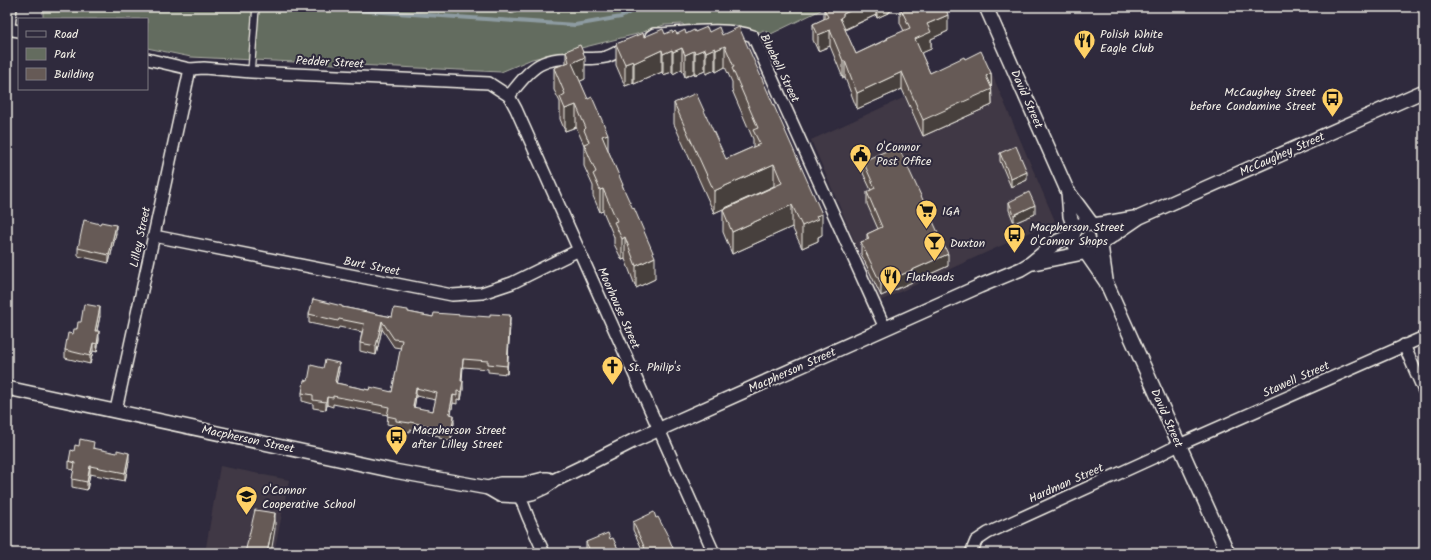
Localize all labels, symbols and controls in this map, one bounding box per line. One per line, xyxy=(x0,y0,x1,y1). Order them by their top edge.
legend xyxy=(18,18,148,90)
text: Road xyxy=(54,25,79,44)
place label: Polish White Eagle Club xyxy=(1100,25,1163,58)
restaurant icon: Polish White Eagle Club xyxy=(1071,28,1097,61)
street label: Bluebell Street xyxy=(755,31,805,106)
text: Park xyxy=(54,45,76,64)
street label: Pedder Street xyxy=(295,51,365,74)
text: Building xyxy=(54,65,94,84)
street label: David Street xyxy=(1005,67,1048,132)
place label: McCaughey Street before Condamine Street xyxy=(1190,83,1316,116)
bus stop icon: McCaughey Street before Condamine Street xyxy=(1319,86,1345,119)
street label: McCaughey Street xyxy=(1236,127,1328,182)
place label: O'Connor Post Office xyxy=(876,138,932,171)
public building icon: O'Connor Post Office xyxy=(848,141,874,174)
supermarket icon: IGA xyxy=(913,198,939,231)
place label: IGA xyxy=(942,202,960,221)
street label: Lilley Street xyxy=(125,205,156,269)
place label: Macpherson Street O'Connor Shops xyxy=(1030,218,1125,251)
bus stop icon: Macpherson Street O'Connor Shops xyxy=(1002,221,1028,254)
bar icon: Duxton xyxy=(922,230,948,263)
place label: Duxton xyxy=(950,234,985,253)
street label: Burt Street xyxy=(342,252,402,281)
street label: Moorhouse Street xyxy=(592,264,645,352)
restaurant icon: Flatheads xyxy=(878,264,904,297)
place label: Flatheads xyxy=(906,268,954,287)
street label: Macpherson Street xyxy=(745,342,839,398)
church icon: St. Philip's xyxy=(600,354,626,387)
street label: Stawell Street xyxy=(1260,356,1333,403)
place label: St. Philip's xyxy=(628,358,681,377)
street label: David Street xyxy=(1145,386,1188,451)
street label: Macpherson Street xyxy=(200,420,296,459)
place label: Macpherson Street after Lilley Street xyxy=(412,421,507,454)
bus stop icon: Macpherson Street after Lilley Street xyxy=(383,424,409,457)
street label: Hardman Street xyxy=(1026,458,1107,508)
place label: O'Connor Cooperative School xyxy=(262,481,356,514)
school or university icon: O'Connor Cooperative School xyxy=(233,484,259,517)

